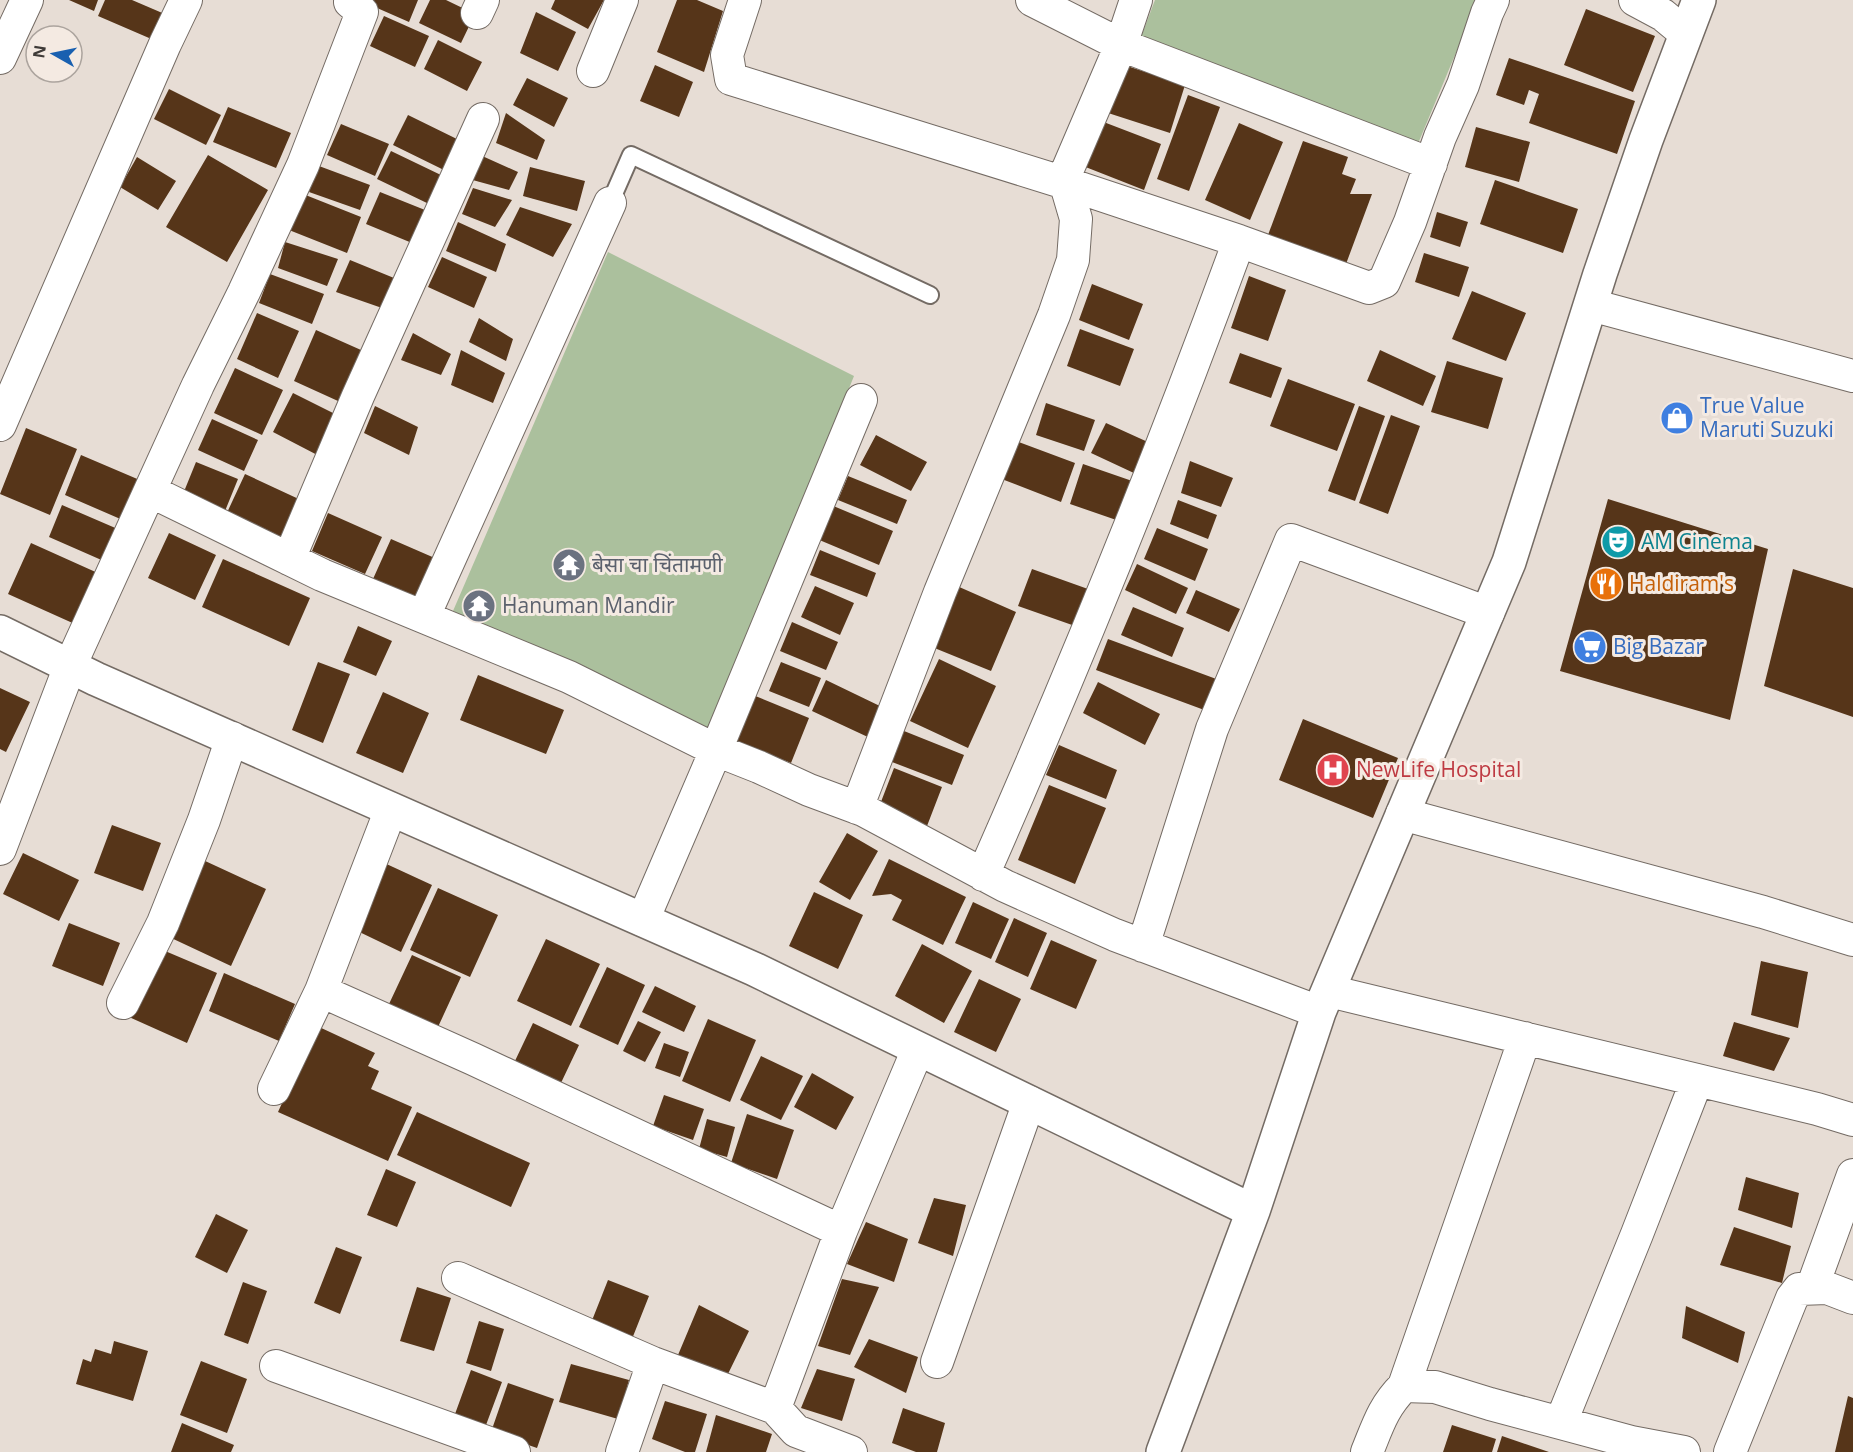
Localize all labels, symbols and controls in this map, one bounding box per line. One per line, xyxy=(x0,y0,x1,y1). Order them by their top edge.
north arrow xyxy=(24,24,84,84)
text: N xyxy=(27,44,51,60)
place label: True Value Maruti Suzuki xyxy=(1700,391,1834,443)
shop icon: True Value Maruti Suzuki xyxy=(1659,400,1695,436)
theatre icon: AM Cinema xyxy=(1600,524,1636,560)
place label: AM Cinema xyxy=(1641,527,1753,555)
temple icon: बेसा चा चिंतामणी xyxy=(551,547,587,583)
place label: बेसा चा चिंतामणी xyxy=(592,550,723,578)
restaurant icon: Haldiram's xyxy=(1588,566,1624,602)
place label: Haldiram's xyxy=(1629,569,1734,597)
temple icon: Hanuman Mandir xyxy=(461,588,497,624)
place label: Hanuman Mandir xyxy=(502,591,675,619)
supermarket icon: Big Bazar xyxy=(1572,629,1608,665)
place label: Big Bazar xyxy=(1613,632,1704,660)
hospital icon: NewLife Hospital xyxy=(1315,752,1351,788)
place label: NewLife Hospital xyxy=(1356,755,1521,783)

